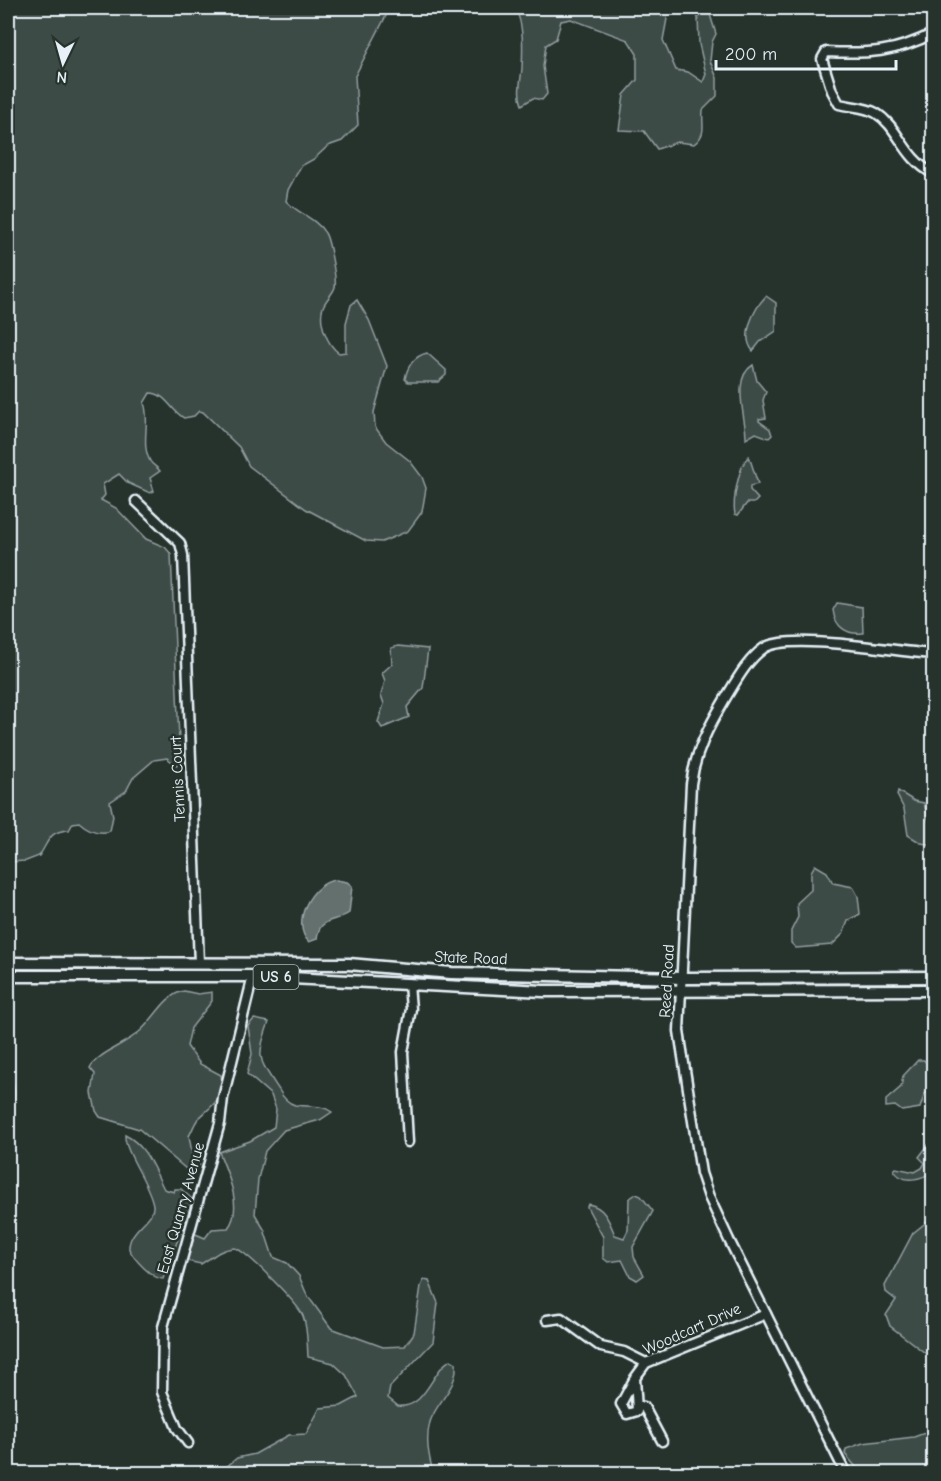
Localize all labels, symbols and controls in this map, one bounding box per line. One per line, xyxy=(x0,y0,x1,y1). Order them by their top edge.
north arrow xyxy=(33,33,93,93)
scale bar xyxy=(716,33,896,71)
text: 200 m xyxy=(725,44,777,65)
text: N xyxy=(56,68,68,86)
street label: Tennis Court xyxy=(167,735,189,822)
street label: Reed Road xyxy=(656,944,678,1018)
street label: State Road xyxy=(434,948,508,968)
road number: US 6 xyxy=(254,965,298,989)
street label: East Quarry Avenue xyxy=(154,1140,208,1276)
street label: Woodcart Drive xyxy=(640,1299,744,1359)

